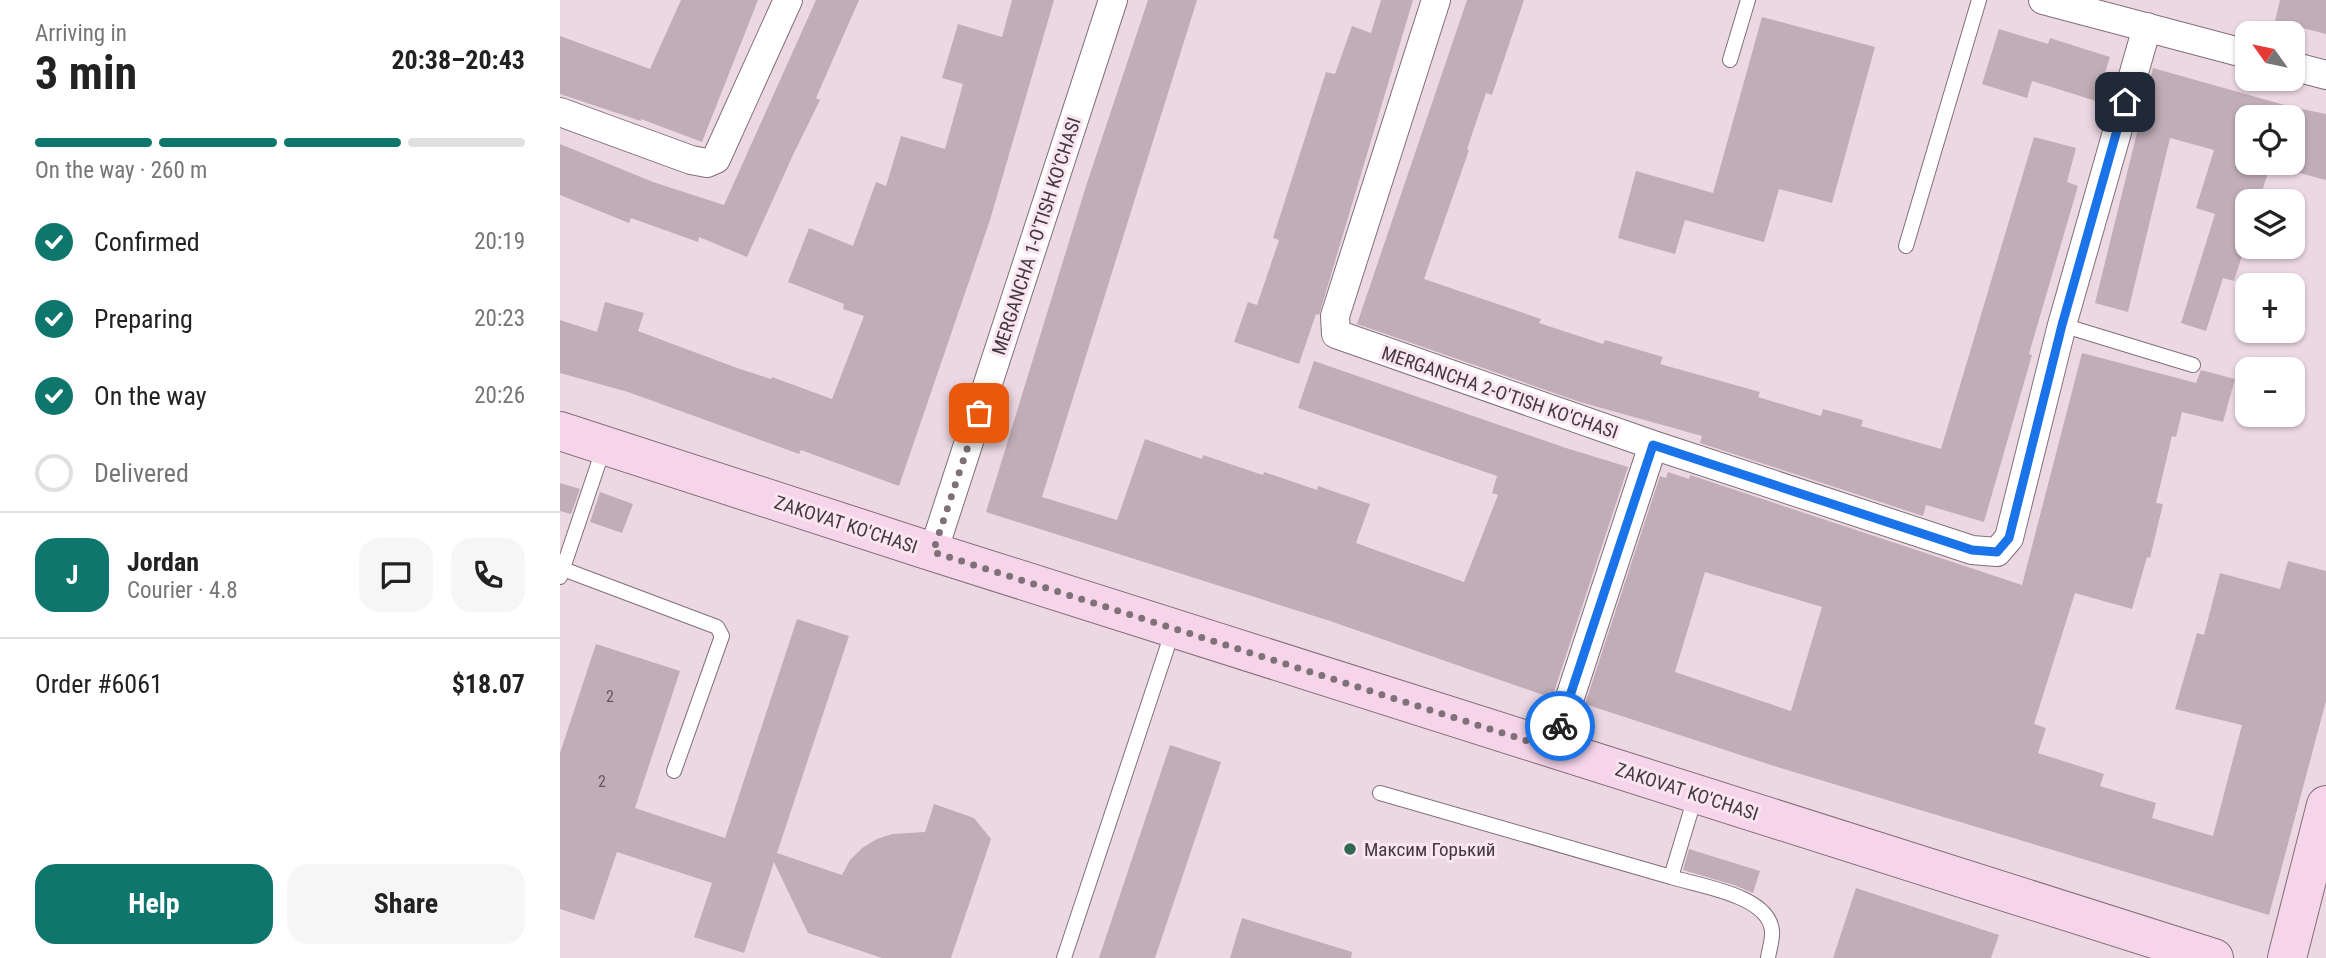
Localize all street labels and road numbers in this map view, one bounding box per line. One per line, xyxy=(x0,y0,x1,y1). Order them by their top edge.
street label: MERGANCHA 1-O'TISH KO'CHASI xyxy=(987,114,1086,358)
street label: MERGANCHA 2-O'TISH KO'CHASI xyxy=(1379,341,1621,444)
street label: ZAKOVAT KO'CHASI xyxy=(771,491,920,558)
street label: ZAKOVAT KO'CHASI xyxy=(1612,758,1761,825)

